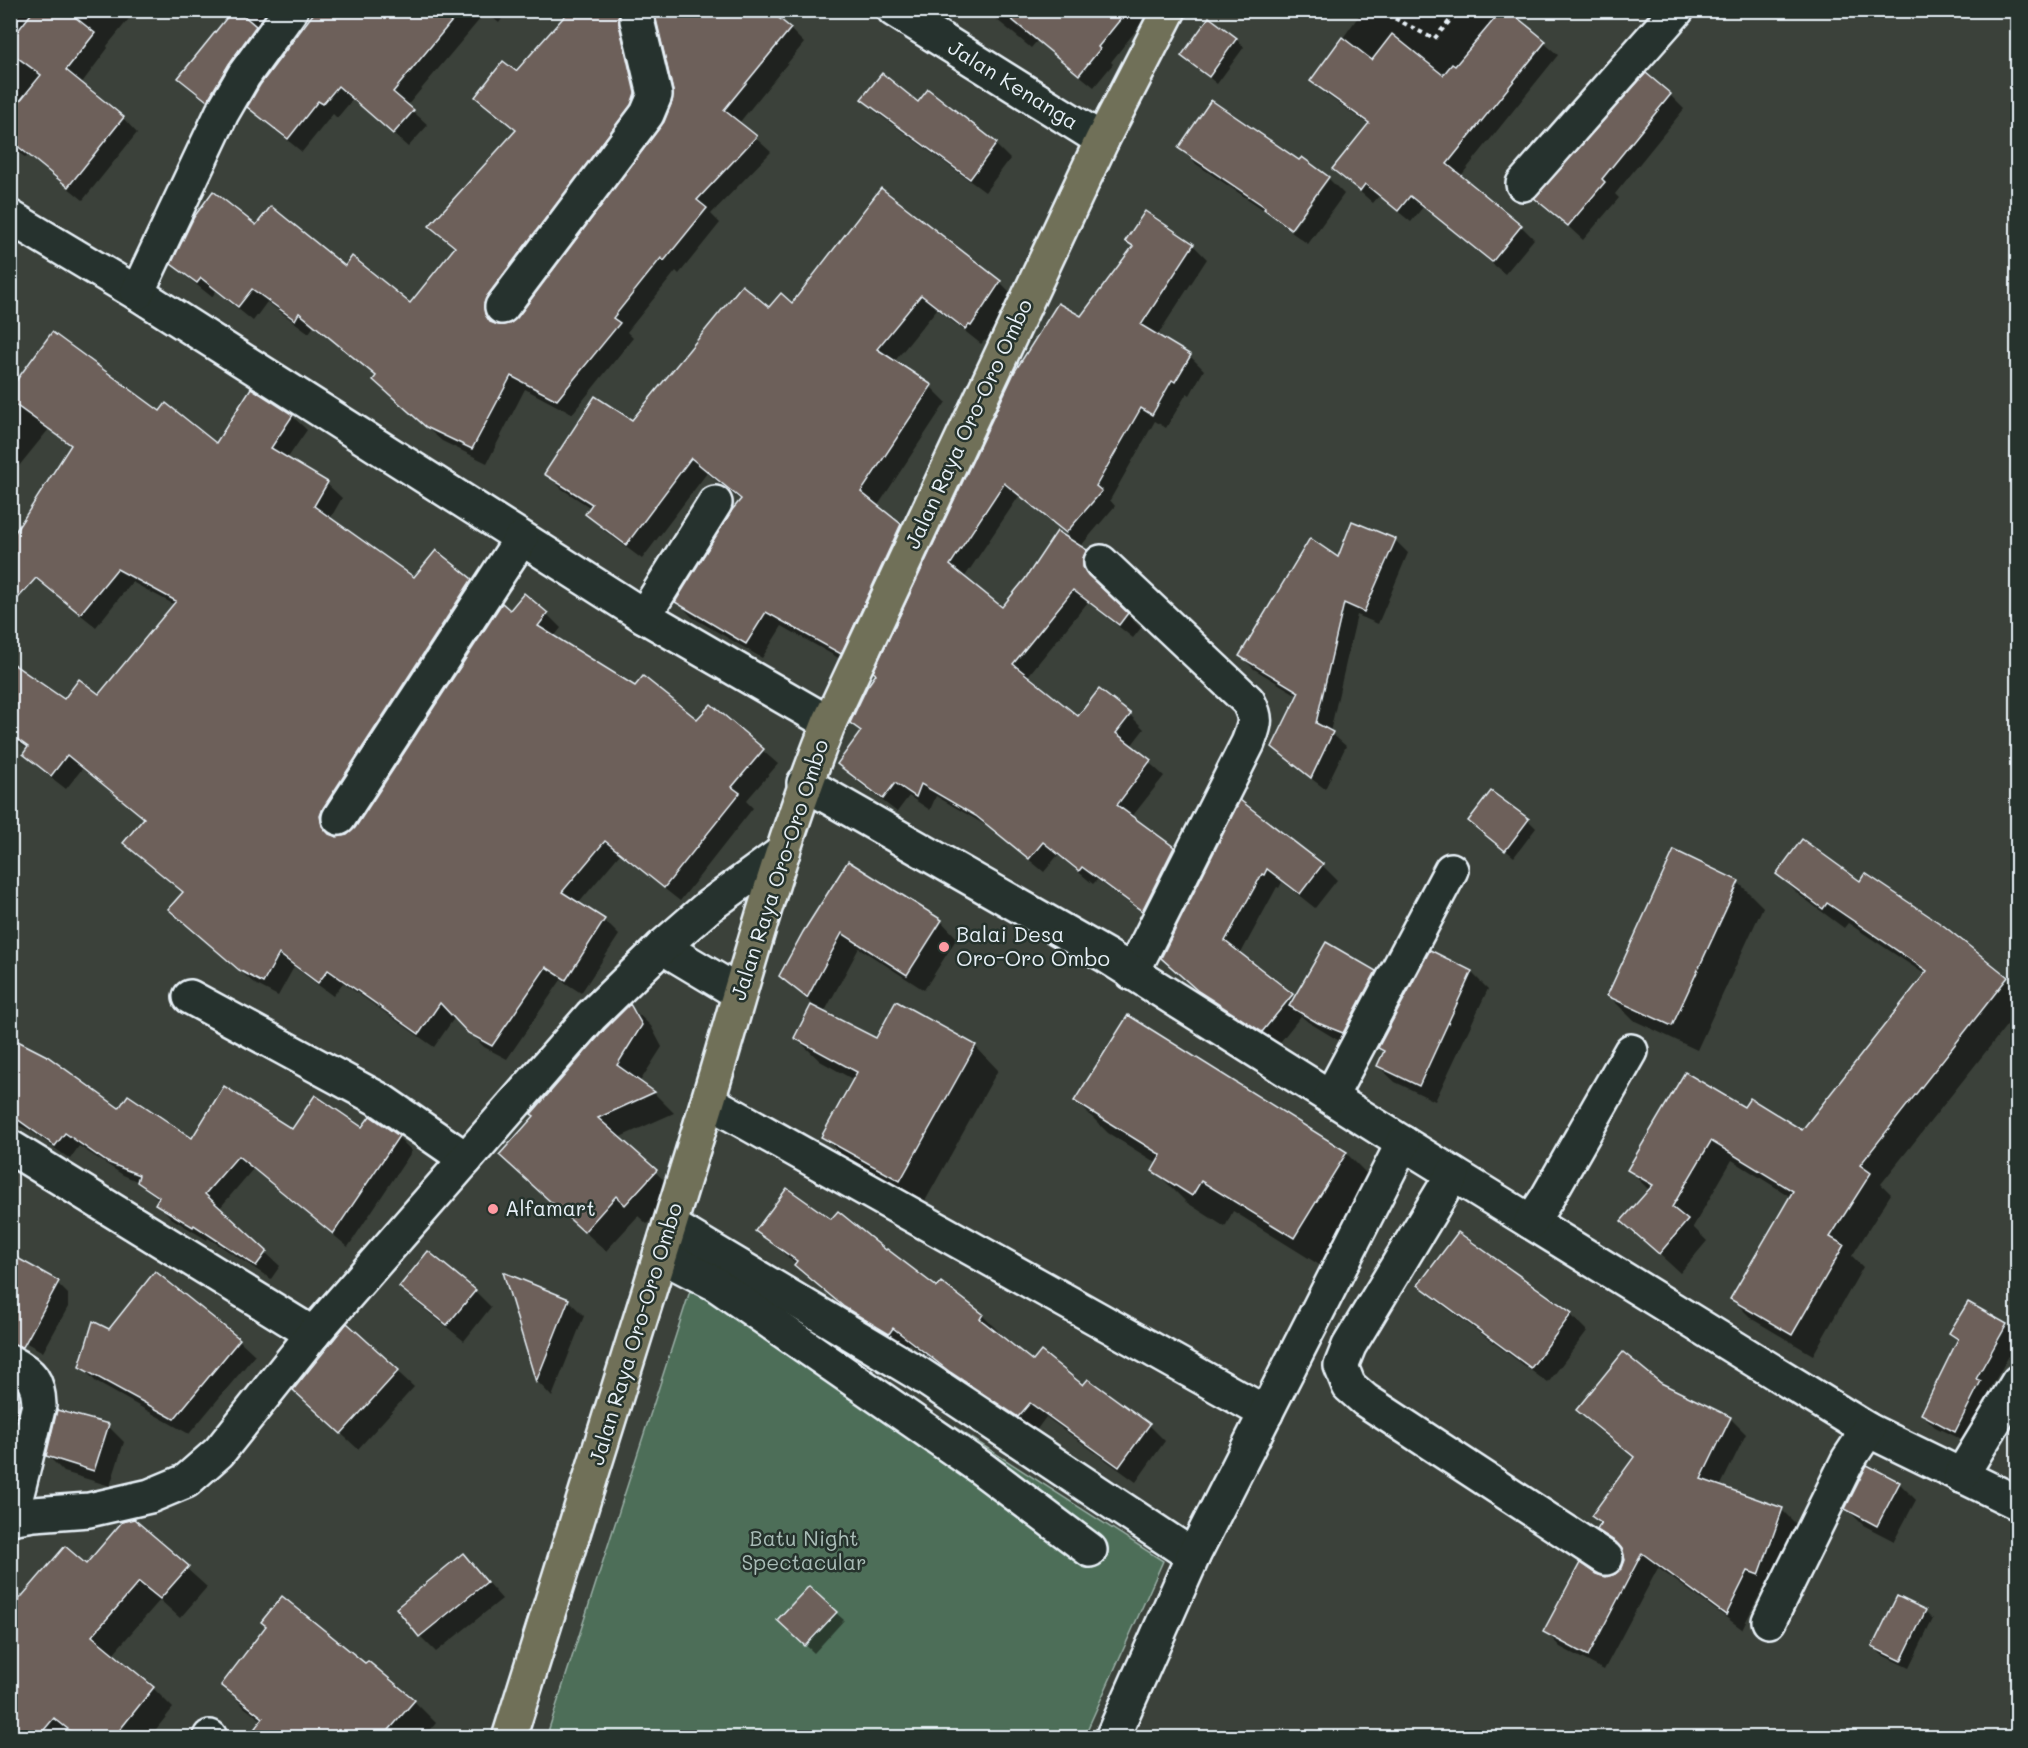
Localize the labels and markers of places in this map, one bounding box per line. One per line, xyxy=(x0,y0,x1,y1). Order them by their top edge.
place label: Balai Desa Oro-Oro Ombo xyxy=(956,920,1110,971)
marker: Balai Desa Oro-Oro Ombo xyxy=(937,940,951,954)
place label: Alfamart xyxy=(505,1194,596,1221)
marker: Alfamart xyxy=(486,1202,500,1216)

